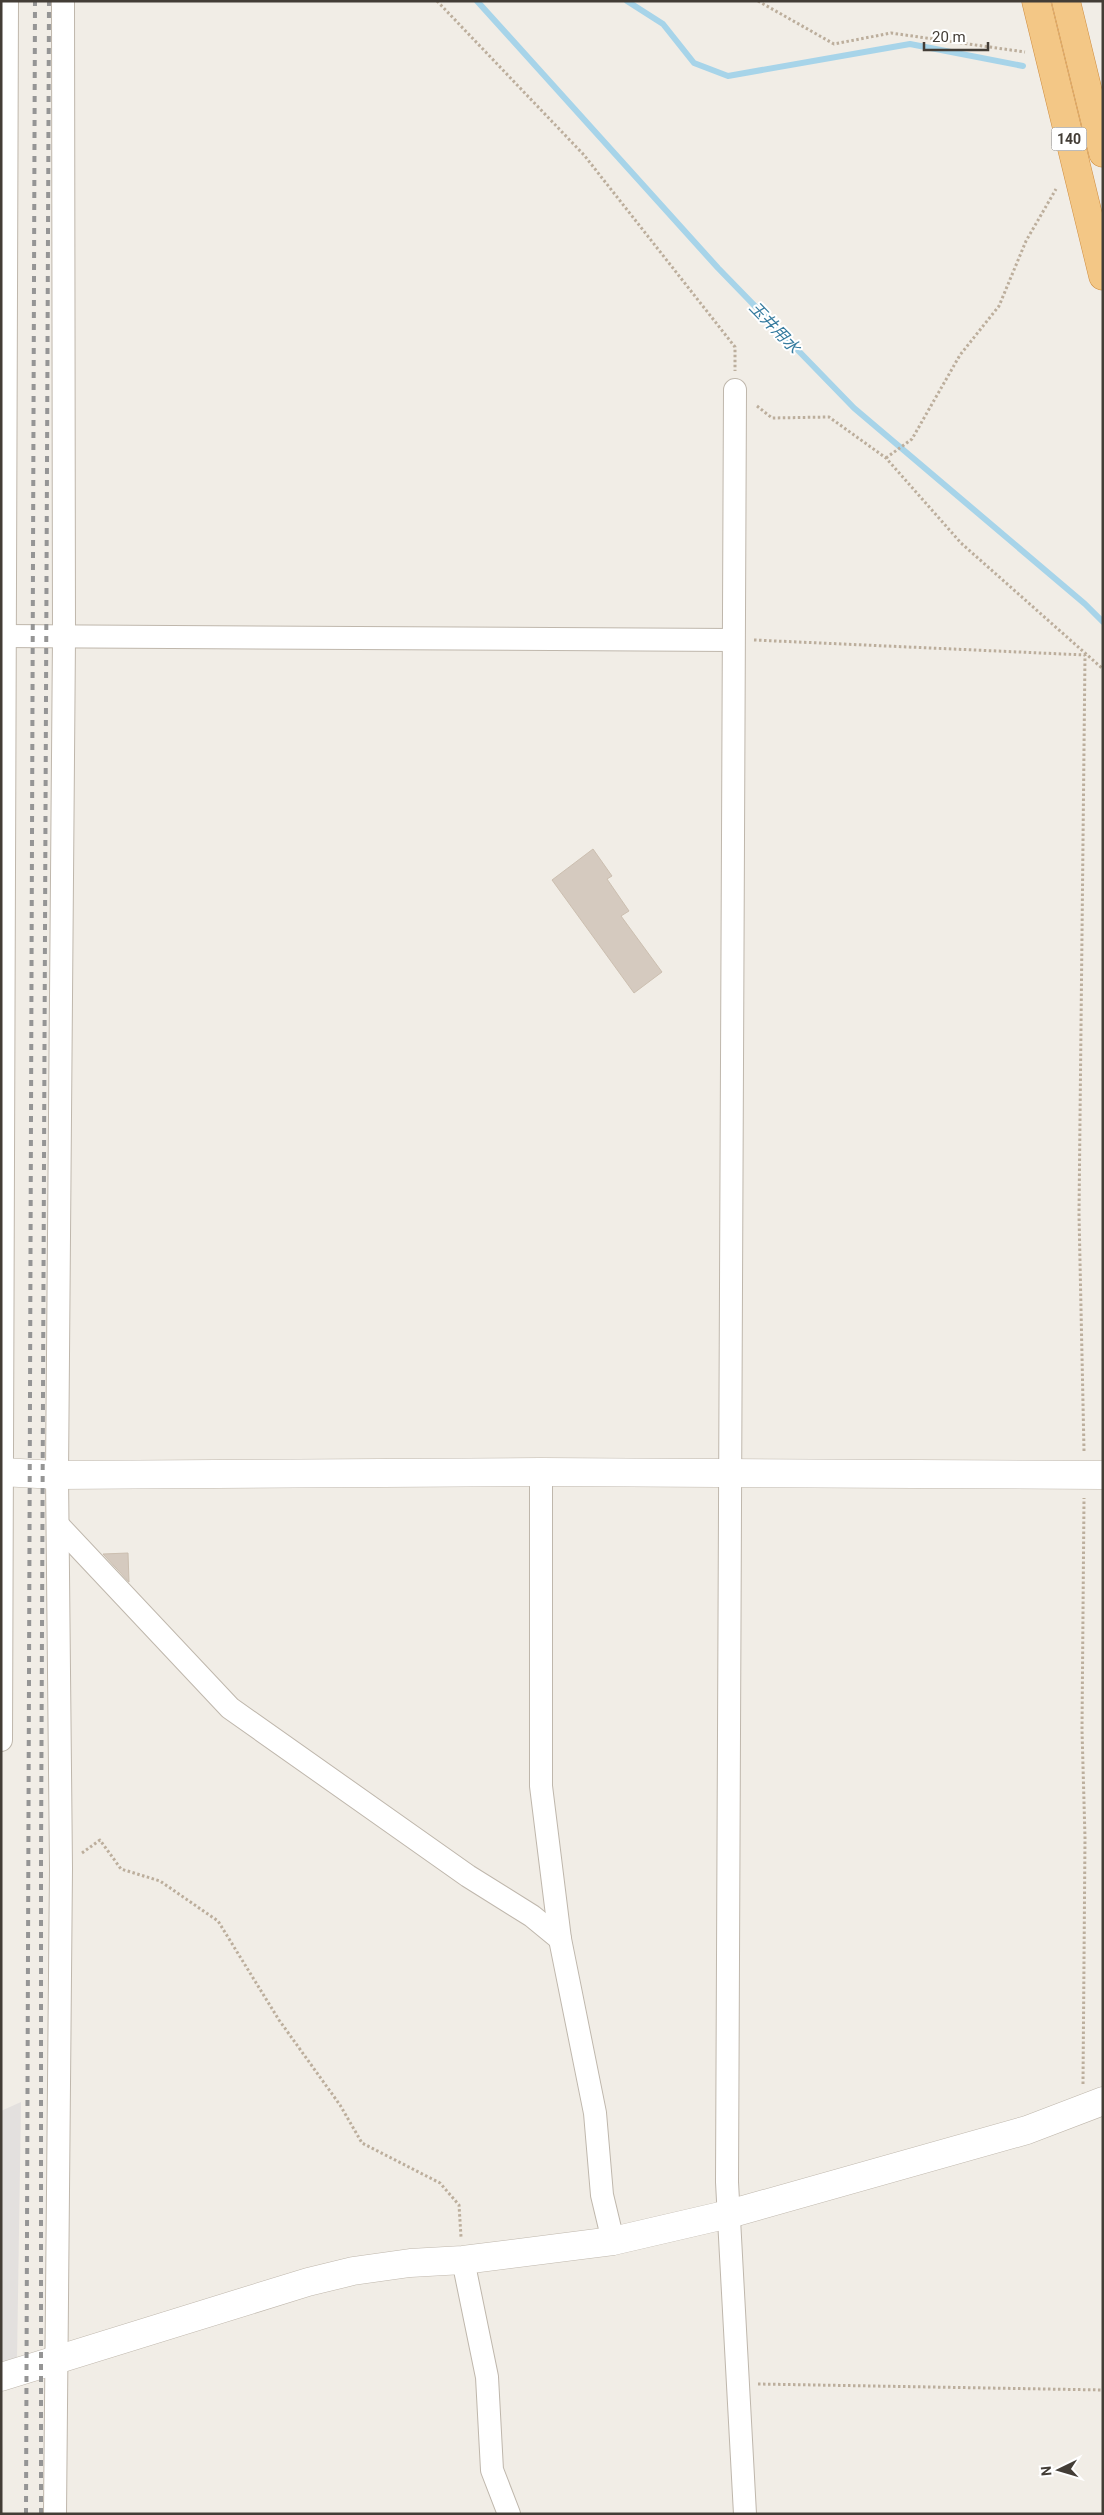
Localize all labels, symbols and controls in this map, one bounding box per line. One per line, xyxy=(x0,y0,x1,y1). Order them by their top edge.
scale bar xyxy=(924,20,988,52)
text: 20 m xyxy=(932,28,966,46)
road number: 140 xyxy=(1052,128,1086,150)
water label: 玉井用水 xyxy=(746,298,805,358)
north arrow xyxy=(1034,2445,1084,2495)
text: N xyxy=(1038,2466,1054,2477)

